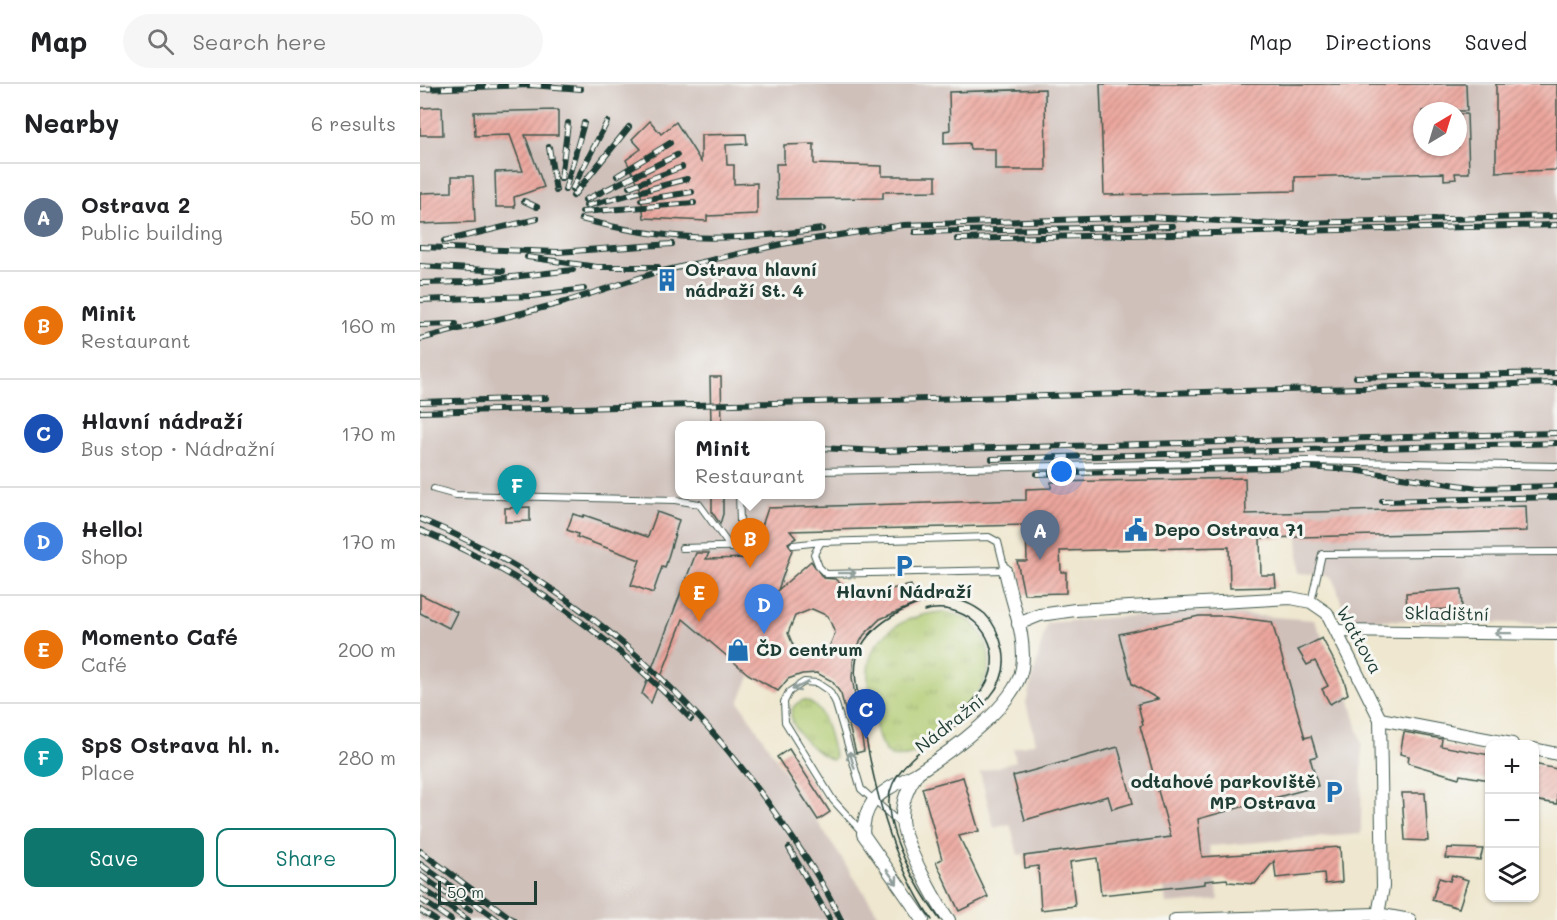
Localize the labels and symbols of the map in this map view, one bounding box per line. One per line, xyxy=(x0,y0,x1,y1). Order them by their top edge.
north arrow xyxy=(1413,102,1467,156)
place label: Ostrava hlavní nádraží St. 4 xyxy=(685,257,817,302)
building icon: Ostrava hlavní nádraží St. 4 xyxy=(654,267,680,293)
your location xyxy=(1047,457,1076,486)
pin: F xyxy=(498,466,536,515)
pin: A xyxy=(1020,510,1060,560)
public building icon: Depo Ostrava 71 xyxy=(1123,517,1149,543)
place label: Depo Ostrava 71 xyxy=(1154,517,1304,541)
pin: B xyxy=(730,518,770,568)
parking icon: Hlavní Nádraží xyxy=(891,553,917,579)
one-way arrow xyxy=(836,567,856,578)
pin: E xyxy=(680,572,718,622)
place label: Hlavní Nádraží xyxy=(836,579,972,603)
pin: D xyxy=(744,584,784,634)
street label: Skladištní xyxy=(1404,600,1490,626)
street label: Wattova xyxy=(1331,601,1388,678)
one-way arrow xyxy=(1494,627,1514,639)
shop icon: ČD centrum xyxy=(725,637,751,663)
place label: ČD centrum xyxy=(756,637,863,661)
one-way arrow xyxy=(792,681,810,692)
street label: Nádražní xyxy=(910,689,989,758)
pin: C xyxy=(846,690,886,739)
one-way arrow xyxy=(846,751,857,770)
place label: odtahové parkoviště MP Ostrava xyxy=(1131,769,1316,814)
parking icon: odtahové parkoviště MP Ostrava xyxy=(1321,779,1347,805)
one-way arrow xyxy=(886,869,898,885)
scale bar xyxy=(438,878,537,906)

